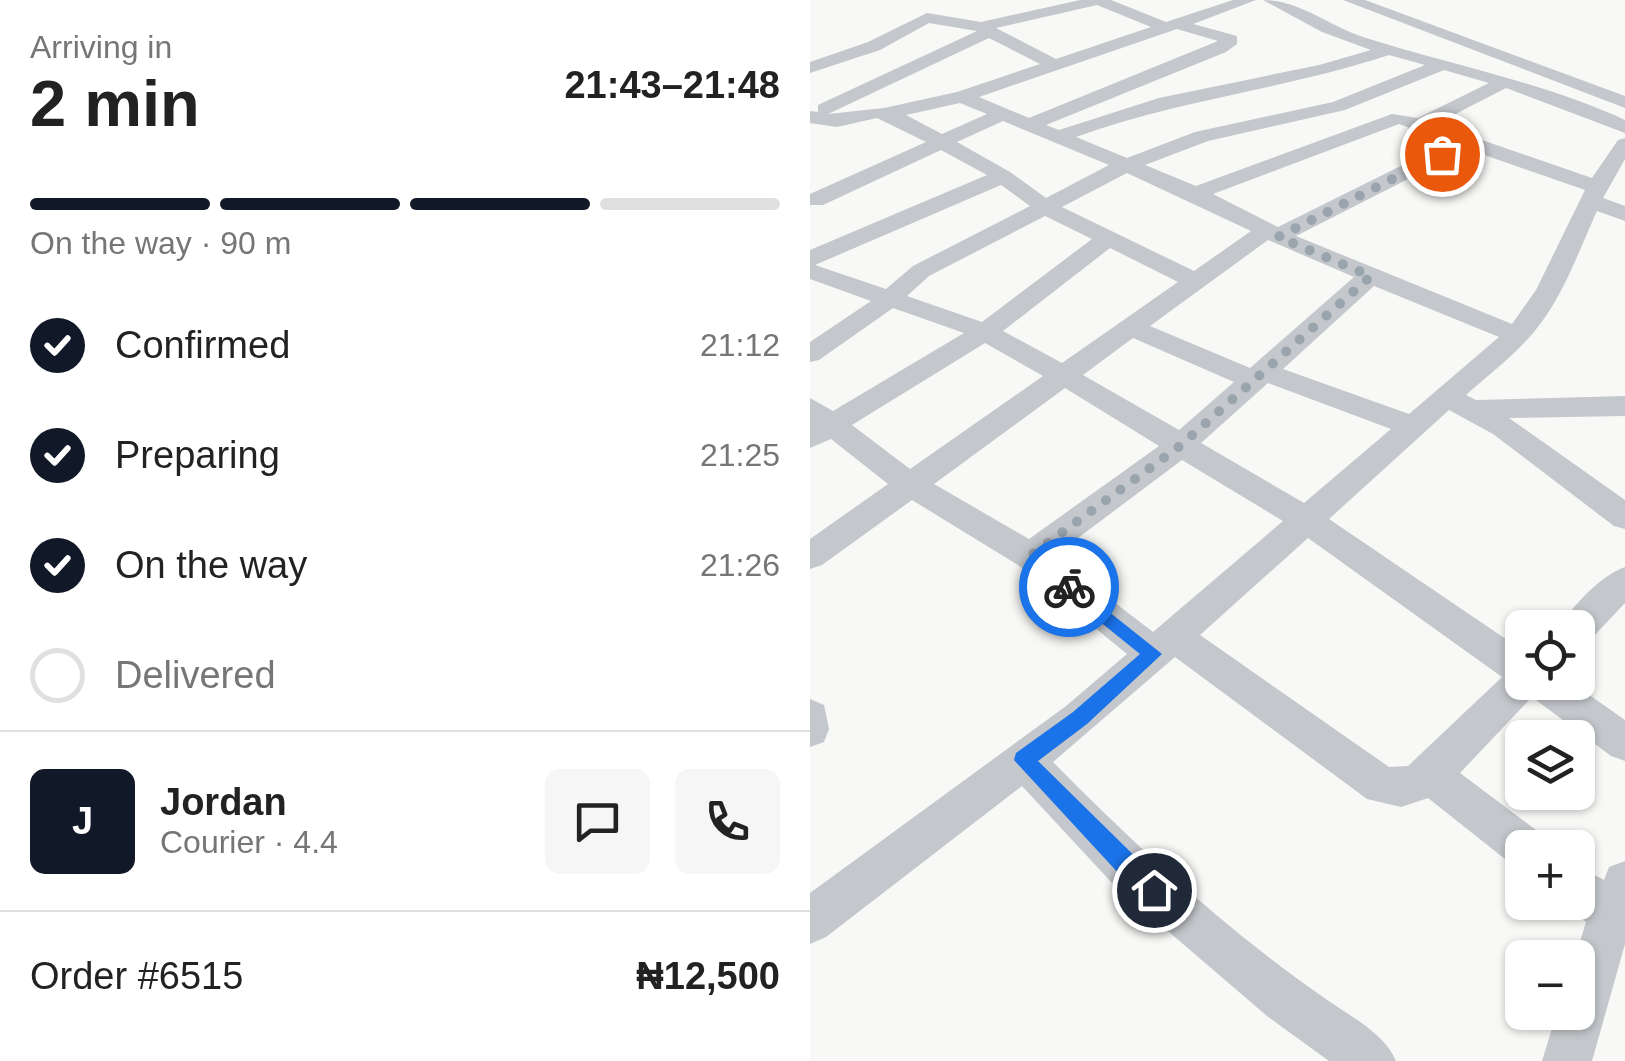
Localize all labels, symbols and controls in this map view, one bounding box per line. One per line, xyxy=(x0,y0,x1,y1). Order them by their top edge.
text: Arriving in xyxy=(30,29,172,65)
text: 21:43–21:48 xyxy=(564,64,780,106)
text: 2 min xyxy=(30,67,200,140)
pin xyxy=(1400,112,1485,197)
icon: bag xyxy=(1415,127,1470,182)
text: On the way · 90 m xyxy=(30,225,291,261)
icon: check xyxy=(30,318,85,373)
text: Confirmed xyxy=(115,324,290,366)
text: 21:12 xyxy=(700,327,780,363)
icon: check xyxy=(30,428,85,483)
text: Preparing xyxy=(115,434,280,476)
text: 21:25 xyxy=(700,437,780,473)
courier xyxy=(1019,537,1119,637)
icon: check xyxy=(30,538,85,593)
text: On the way xyxy=(115,544,307,586)
text: 21:26 xyxy=(700,547,780,583)
icon: bike xyxy=(1042,560,1097,615)
map controls xyxy=(1505,610,1595,1030)
button: locate xyxy=(1505,610,1595,700)
text: Delivered xyxy=(115,654,276,696)
button: layers xyxy=(1505,720,1595,810)
button: chat xyxy=(545,769,650,874)
button: phone xyxy=(675,769,780,874)
text: Jordan xyxy=(160,781,287,823)
text: J xyxy=(72,800,93,842)
text: Courier · 4.4 xyxy=(160,824,338,860)
button: + xyxy=(1505,830,1595,920)
pin xyxy=(1112,848,1197,933)
icon: home xyxy=(1127,863,1182,918)
button: − xyxy=(1505,940,1595,1030)
text: Order #6515 xyxy=(30,955,243,997)
text: ₦12,500 xyxy=(636,955,780,997)

